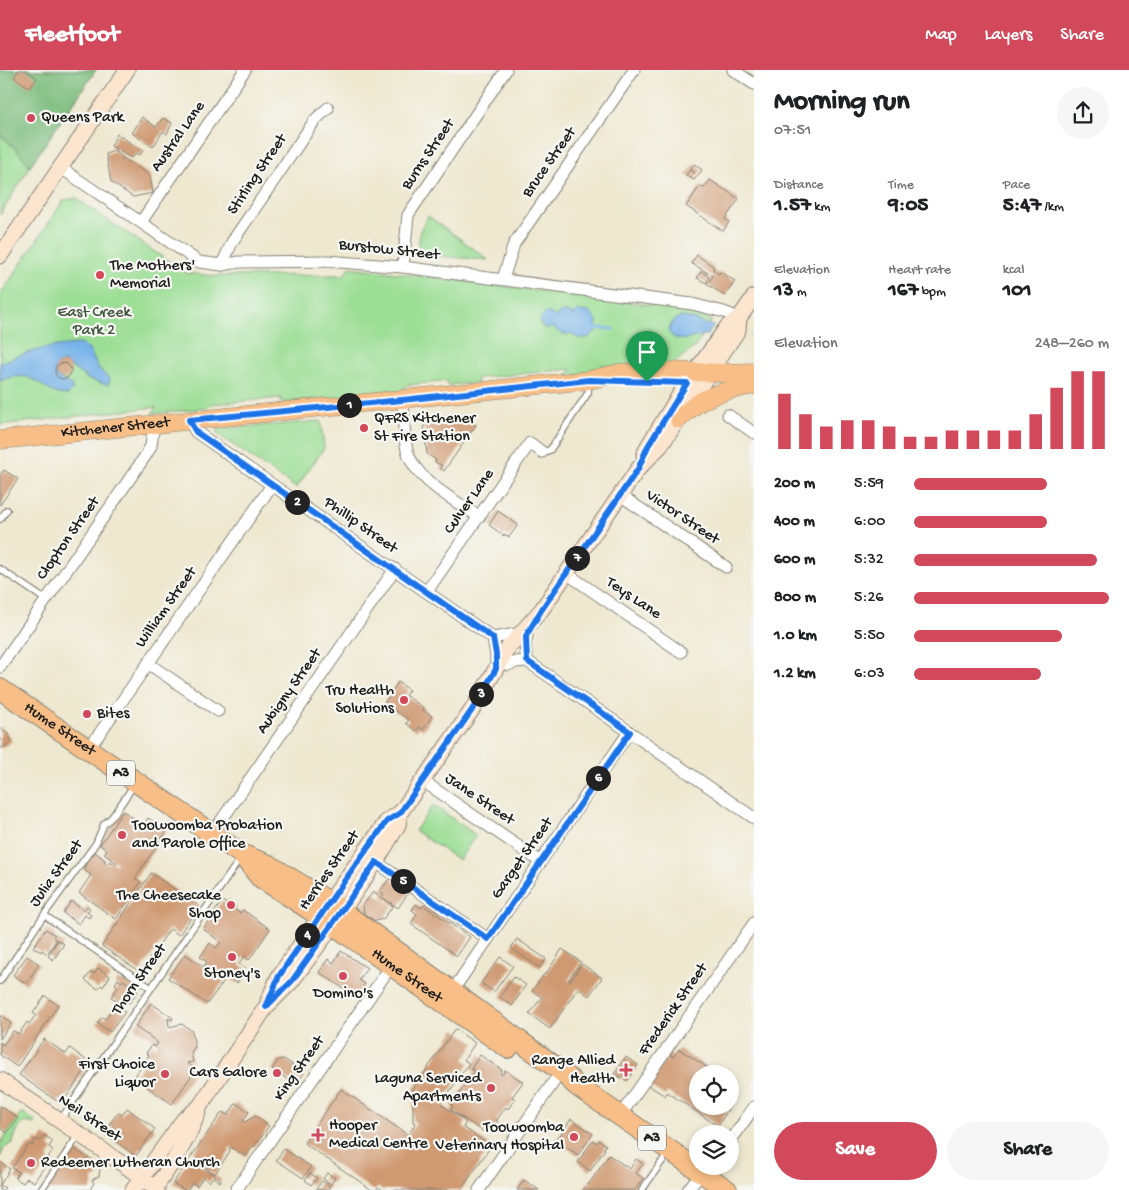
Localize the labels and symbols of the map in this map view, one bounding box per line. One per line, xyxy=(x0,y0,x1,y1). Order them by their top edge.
street label: Austral Lane xyxy=(148,97,211,176)
place label: Queens Park xyxy=(41,109,125,128)
marker: Queens Park xyxy=(25,112,37,124)
street label: Burns Street xyxy=(398,115,460,195)
street label: Bruce Street xyxy=(518,123,582,203)
street label: Stirling Street xyxy=(224,130,293,219)
street label: Burstow Street xyxy=(337,236,442,266)
place label: The Mothers' Memorial xyxy=(109,257,195,294)
marker: The Mothers' Memorial xyxy=(94,269,106,281)
park label: East Creek Park 2 xyxy=(57,304,132,341)
pin xyxy=(626,331,668,382)
pin: 1 xyxy=(336,392,362,418)
place label: QFRS Kitchener St Fire Station xyxy=(374,410,477,447)
street label: Kitchener Street xyxy=(60,413,172,443)
marker: QFRS Kitchener St Fire Station xyxy=(358,422,370,434)
street label: Culver Lane xyxy=(441,465,500,538)
street label: Victor Street xyxy=(641,486,724,550)
pin: 2 xyxy=(284,490,310,514)
street label: Clopton Street xyxy=(33,493,106,584)
street label: Phillip Street xyxy=(319,493,402,559)
pin: 7 xyxy=(564,546,590,570)
street label: William Street xyxy=(132,563,203,652)
street label: Teys Lane xyxy=(601,573,665,625)
street label: Aubigny Street xyxy=(254,644,327,738)
place label: Tru Health Solutions xyxy=(325,682,395,719)
pin: 3 xyxy=(468,682,494,706)
marker: Tru Health Solutions xyxy=(398,694,410,706)
street label: Hume Street xyxy=(20,698,100,762)
place label: Bites xyxy=(96,705,130,724)
marker: Bites xyxy=(81,708,93,720)
road number: A3 xyxy=(107,760,135,786)
pin: 6 xyxy=(586,766,610,790)
street label: Jane Street xyxy=(441,770,519,831)
street label: Garget Street xyxy=(488,813,559,903)
place label: Toowoomba Probation and Parole Office xyxy=(131,817,283,854)
street label: Herries Street xyxy=(296,826,365,914)
marker: Toowoomba Probation and Parole Office xyxy=(116,829,128,841)
street label: Julia Street xyxy=(26,836,89,911)
pin: 5 xyxy=(390,868,416,894)
place label: The Cheesecake Shop xyxy=(116,887,222,924)
marker: The Cheesecake Shop xyxy=(225,899,237,911)
pin: 4 xyxy=(294,922,320,948)
street label: Thorn Street xyxy=(108,939,172,1020)
street label: Hume Street xyxy=(367,945,447,1009)
marker: Stoney's xyxy=(226,951,238,963)
street label: Frederick Street xyxy=(635,959,714,1060)
place label: Stoney's xyxy=(204,965,261,984)
marker: Domino's xyxy=(337,970,349,982)
place label: Domino's xyxy=(312,985,374,1004)
street label: King Street xyxy=(271,1031,330,1105)
place label: Range Allied Health xyxy=(531,1052,617,1089)
place label: First Choice Liquor xyxy=(78,1056,156,1093)
marker: Range Allied Health xyxy=(619,1063,633,1077)
place label: Cars Galore xyxy=(189,1064,268,1083)
marker: Cars Galore xyxy=(271,1067,283,1079)
marker: First Choice Liquor xyxy=(159,1068,171,1080)
place label: Laguna Serviced Apartments xyxy=(374,1070,483,1107)
marker: Laguna Serviced Apartments xyxy=(485,1082,497,1094)
street label: Neil Street xyxy=(54,1091,125,1148)
place label: Hooper Medical Centre xyxy=(329,1117,429,1154)
place label: Toowoomba Veterinary Hospital xyxy=(435,1119,565,1156)
road number: A3 xyxy=(638,1126,666,1150)
marker: Hooper Medical Centre xyxy=(311,1128,325,1142)
marker: Toowoomba Veterinary Hospital xyxy=(568,1131,580,1143)
place label: Redeemer Lutheran Church xyxy=(41,1154,220,1173)
marker: Redeemer Lutheran Church xyxy=(25,1157,37,1169)

